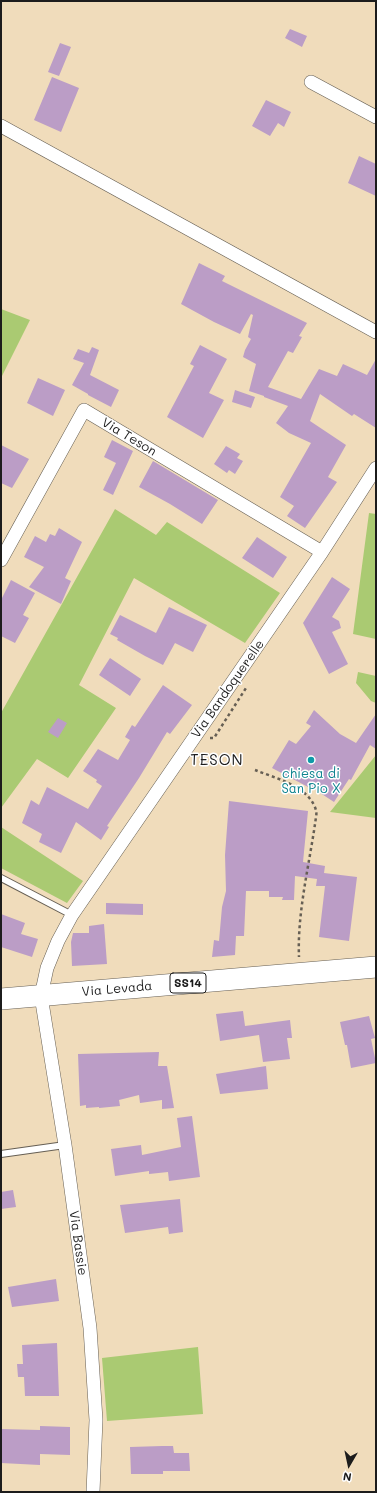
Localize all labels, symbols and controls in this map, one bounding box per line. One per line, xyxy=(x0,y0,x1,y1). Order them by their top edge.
street label: Via Teson xyxy=(99,415,159,459)
street label: Via Bandoquerelle xyxy=(188,637,268,741)
district label: TESON xyxy=(190,751,244,769)
marker: chiesa di San Pio X xyxy=(306,755,316,765)
place label: chiesa di San Pio X xyxy=(281,766,341,797)
road number: SS14 xyxy=(170,973,206,993)
street label: Via Levada xyxy=(81,978,153,1000)
street label: Via Bassie xyxy=(66,1210,90,1276)
north arrow xyxy=(329,1445,369,1485)
text: N xyxy=(342,1469,352,1485)

